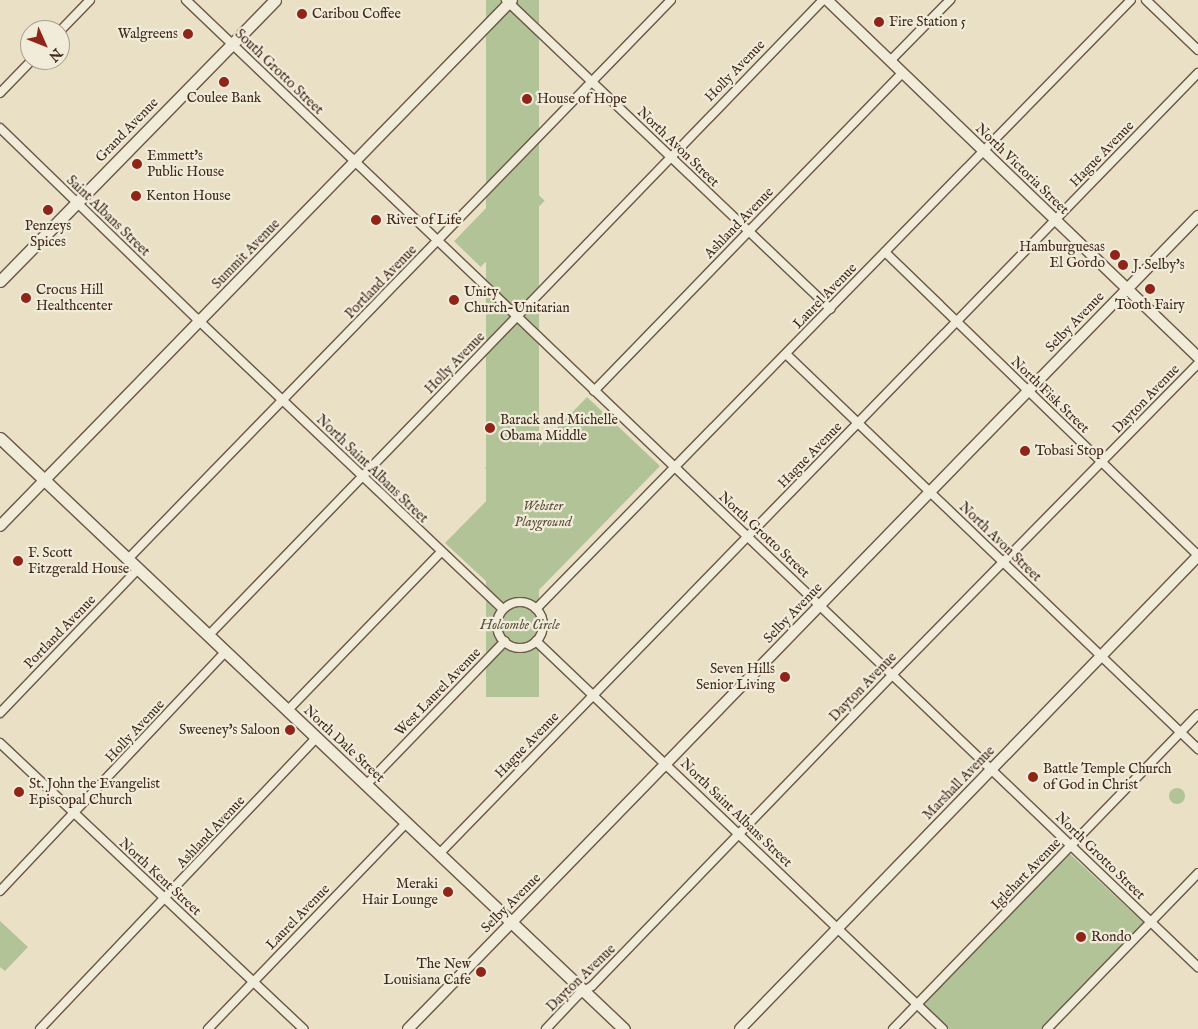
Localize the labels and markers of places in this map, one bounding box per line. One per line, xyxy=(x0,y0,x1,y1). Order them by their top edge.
place label: Caribou Coffee xyxy=(312,6,401,22)
marker: Caribou Coffee xyxy=(296,8,308,20)
place label: Fire Station 5 xyxy=(889,14,966,30)
marker: Fire Station 5 xyxy=(873,16,885,28)
place label: Walgreens xyxy=(118,26,178,42)
marker: Walgreens xyxy=(182,28,194,40)
marker: Coulee Bank xyxy=(218,76,230,88)
place label: Coulee Bank xyxy=(187,90,261,106)
place label: House of Hope xyxy=(537,91,627,107)
marker: House of Hope xyxy=(521,93,533,105)
place label: Emmett's Public House xyxy=(147,148,224,180)
marker: Emmett's Public House xyxy=(131,158,143,170)
place label: Kenton House xyxy=(146,188,231,204)
marker: Kenton House xyxy=(130,190,142,202)
marker: Penzeys Spices xyxy=(42,204,54,216)
place label: River of Life xyxy=(386,212,462,228)
marker: River of Life xyxy=(370,214,382,226)
place label: Penzeys Spices xyxy=(25,218,71,250)
place label: Hamburguesas El Gordo xyxy=(1019,239,1105,272)
marker: Hamburguesas El Gordo xyxy=(1109,249,1121,261)
place label: J. Selby's xyxy=(1133,257,1185,273)
marker: J. Selby's xyxy=(1117,259,1129,271)
place label: Crocus Hill Healthcenter xyxy=(36,282,113,314)
marker: Tooth Fairy xyxy=(1144,283,1156,295)
place label: Unity Church-Unitarian xyxy=(464,284,570,316)
marker: Crocus Hill Healthcenter xyxy=(20,292,32,304)
marker: Unity Church-Unitarian xyxy=(448,294,460,306)
place label: Tooth Fairy xyxy=(1115,297,1185,313)
place label: Barack and Michelle Obama Middle xyxy=(500,412,618,444)
marker: Barack and Michelle Obama Middle xyxy=(484,422,496,434)
place label: Tobasi Stop xyxy=(1035,443,1104,459)
marker: Tobasi Stop xyxy=(1019,445,1031,457)
place label: F. Scott Fitzgerald House xyxy=(28,545,129,578)
marker: F. Scott Fitzgerald House xyxy=(12,555,24,567)
place label: Seven Hills Senior Living xyxy=(696,661,775,694)
marker: Seven Hills Senior Living xyxy=(779,671,791,683)
place label: Sweeney's Saloon xyxy=(179,722,280,738)
marker: Sweeney's Saloon xyxy=(284,724,296,736)
place label: Battle Temple Church of God in Christ xyxy=(1043,761,1171,794)
marker: Battle Temple Church of God in Christ xyxy=(1027,771,1039,783)
place label: St. John the Evangelist Episcopal Church xyxy=(29,776,160,809)
marker: St. John the Evangelist Episcopal Church xyxy=(13,786,25,798)
place label: Meraki Hair Lounge xyxy=(362,876,438,909)
marker: Meraki Hair Lounge xyxy=(442,886,454,898)
place label: Rondo xyxy=(1091,929,1132,945)
marker: Rondo xyxy=(1075,931,1087,943)
place label: The New Louisiana Cafe xyxy=(384,956,471,989)
marker: The New Louisiana Cafe xyxy=(475,966,487,978)

